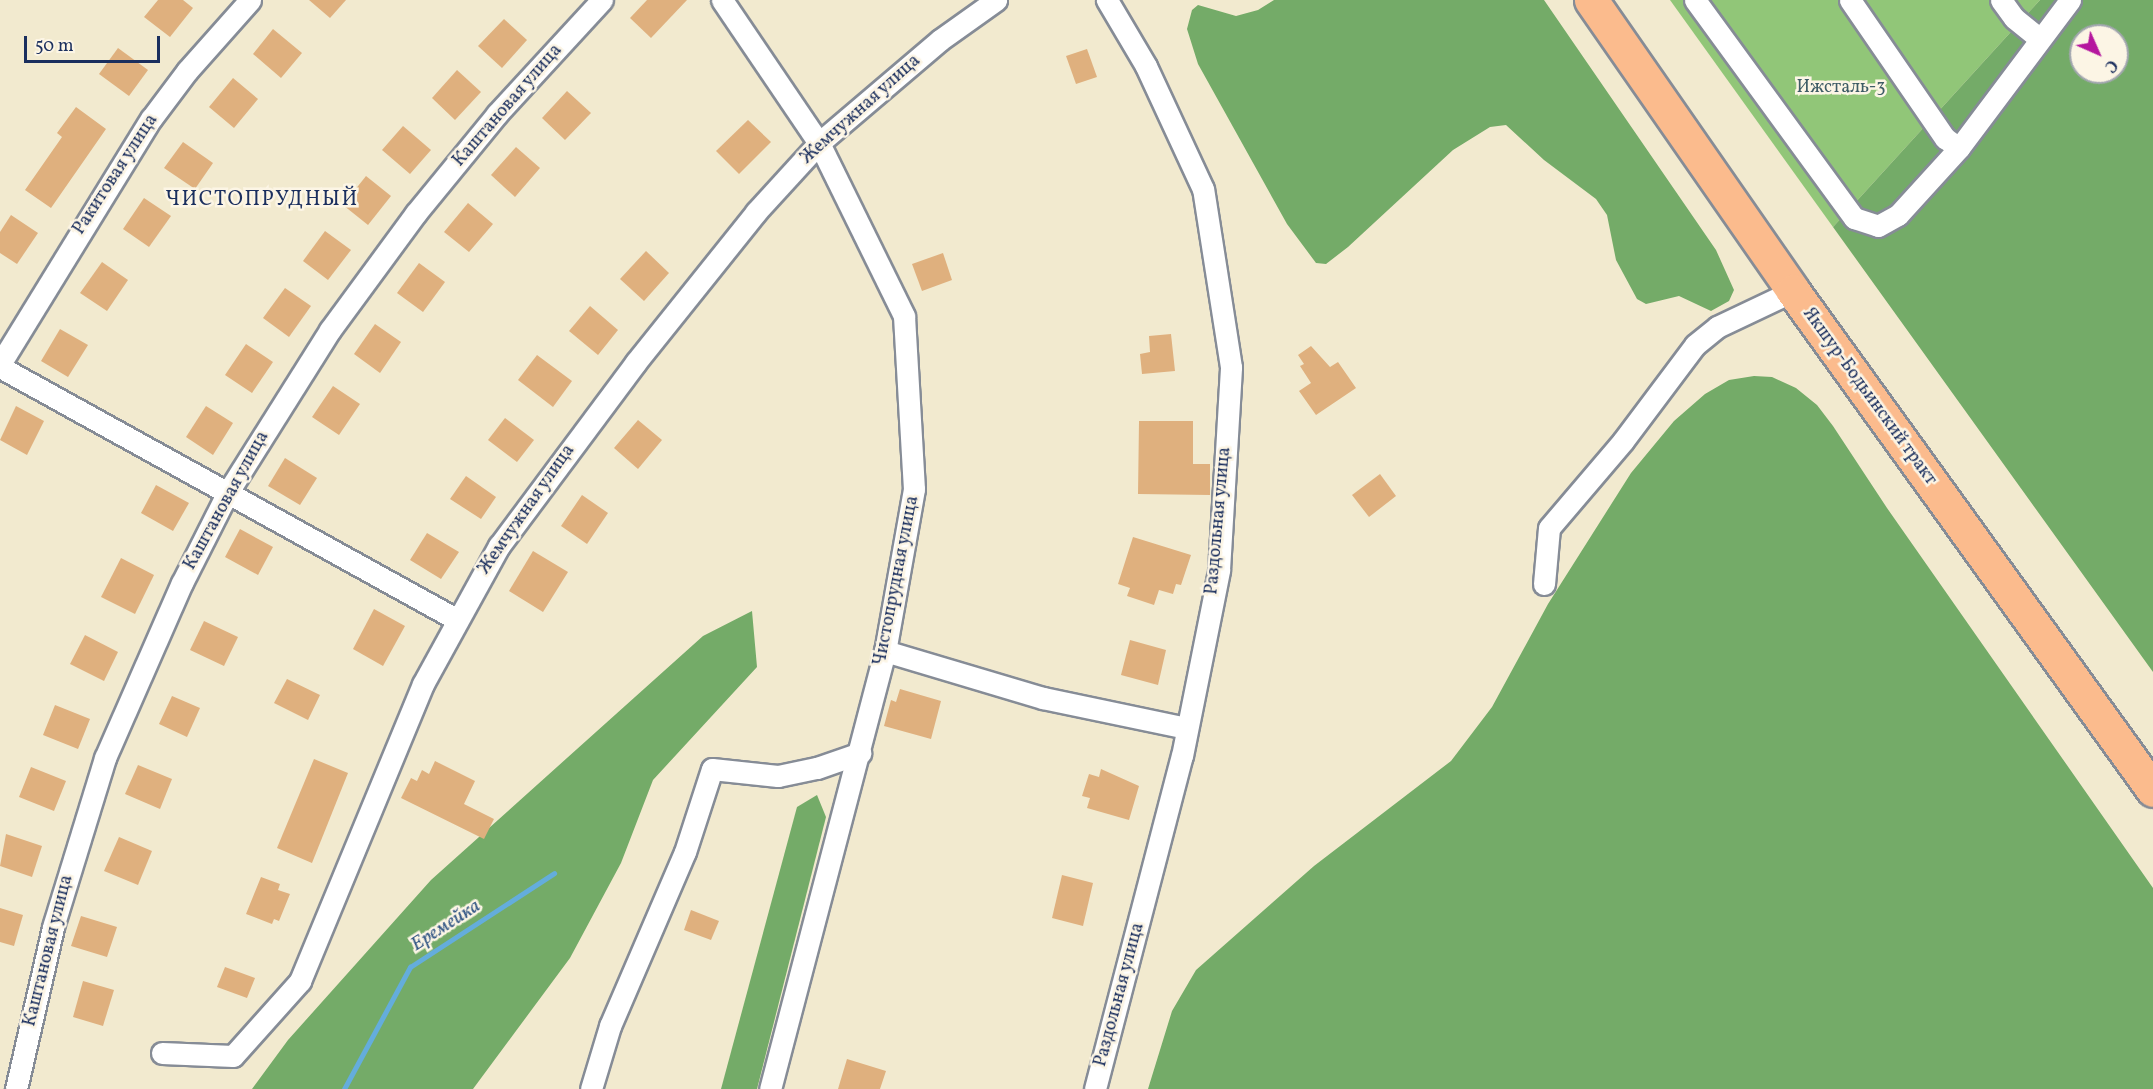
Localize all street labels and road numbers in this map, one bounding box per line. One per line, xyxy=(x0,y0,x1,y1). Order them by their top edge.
street label: Каштановая улица xyxy=(449,40,567,172)
street label: Жемчужная улица xyxy=(797,50,925,170)
street label: Ракитовая улица xyxy=(69,111,163,239)
street label: Якшур-Бодьинский тракт xyxy=(1797,304,1941,490)
street label: Каштановая улица xyxy=(180,428,274,574)
street label: Жемчужная улица xyxy=(474,441,580,579)
street label: Раздольная улица xyxy=(1202,446,1236,596)
street label: Чистопрудная улица xyxy=(870,494,924,668)
street label: Каштановая улица xyxy=(20,873,78,1029)
street label: Раздольная улица xyxy=(1090,920,1150,1070)

